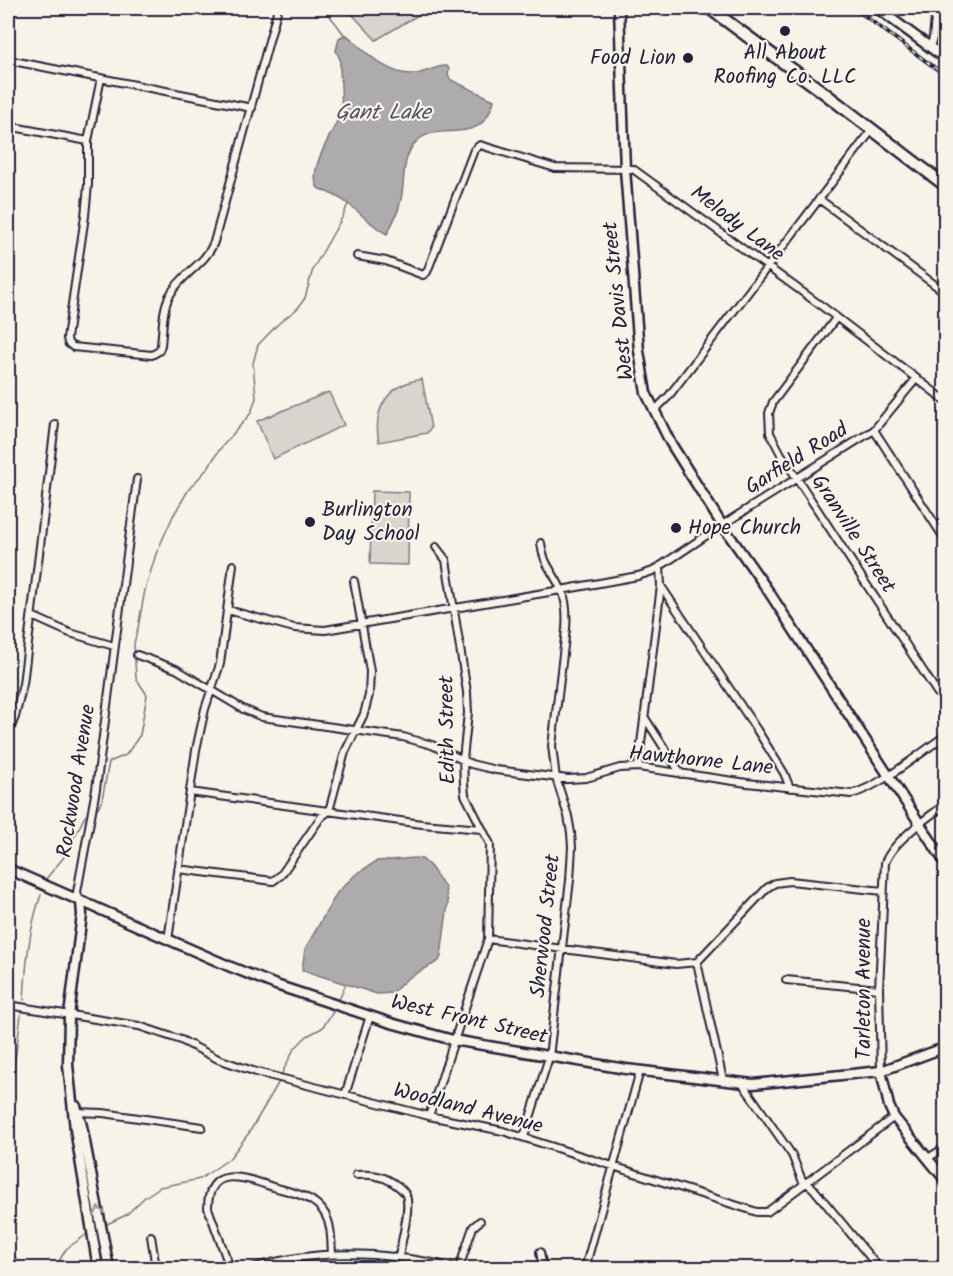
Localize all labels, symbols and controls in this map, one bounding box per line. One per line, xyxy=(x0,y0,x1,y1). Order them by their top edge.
marker: All About Roofing Co. LLC xyxy=(778,24,792,38)
place label: All About Roofing Co. LLC xyxy=(714,37,856,94)
place label: Food Lion xyxy=(590,42,676,75)
marker: Food Lion xyxy=(681,51,695,65)
water label: Gant Lake xyxy=(335,96,433,131)
street label: Melody Lane xyxy=(683,177,792,271)
street label: West Davis Street xyxy=(594,219,644,382)
street label: Garfield Road xyxy=(739,414,856,504)
street label: Granville Street xyxy=(802,468,904,601)
place label: Burlington Day School xyxy=(322,494,420,551)
place label: Hope Church xyxy=(688,512,801,545)
marker: Burlington Day School xyxy=(303,515,317,529)
marker: Hope Church xyxy=(669,521,683,535)
street label: Edith Street xyxy=(431,674,465,785)
street label: Rockwood Avenue xyxy=(49,701,105,860)
street label: Hawthorne Lane xyxy=(627,737,775,785)
street label: Sherwood Street xyxy=(522,852,570,999)
street label: Tarleton Avenue xyxy=(848,918,881,1060)
street label: West Front Street xyxy=(387,986,551,1054)
street label: Woodland Avenue xyxy=(390,1075,547,1144)
one-way arrow xyxy=(93,1206,106,1216)

